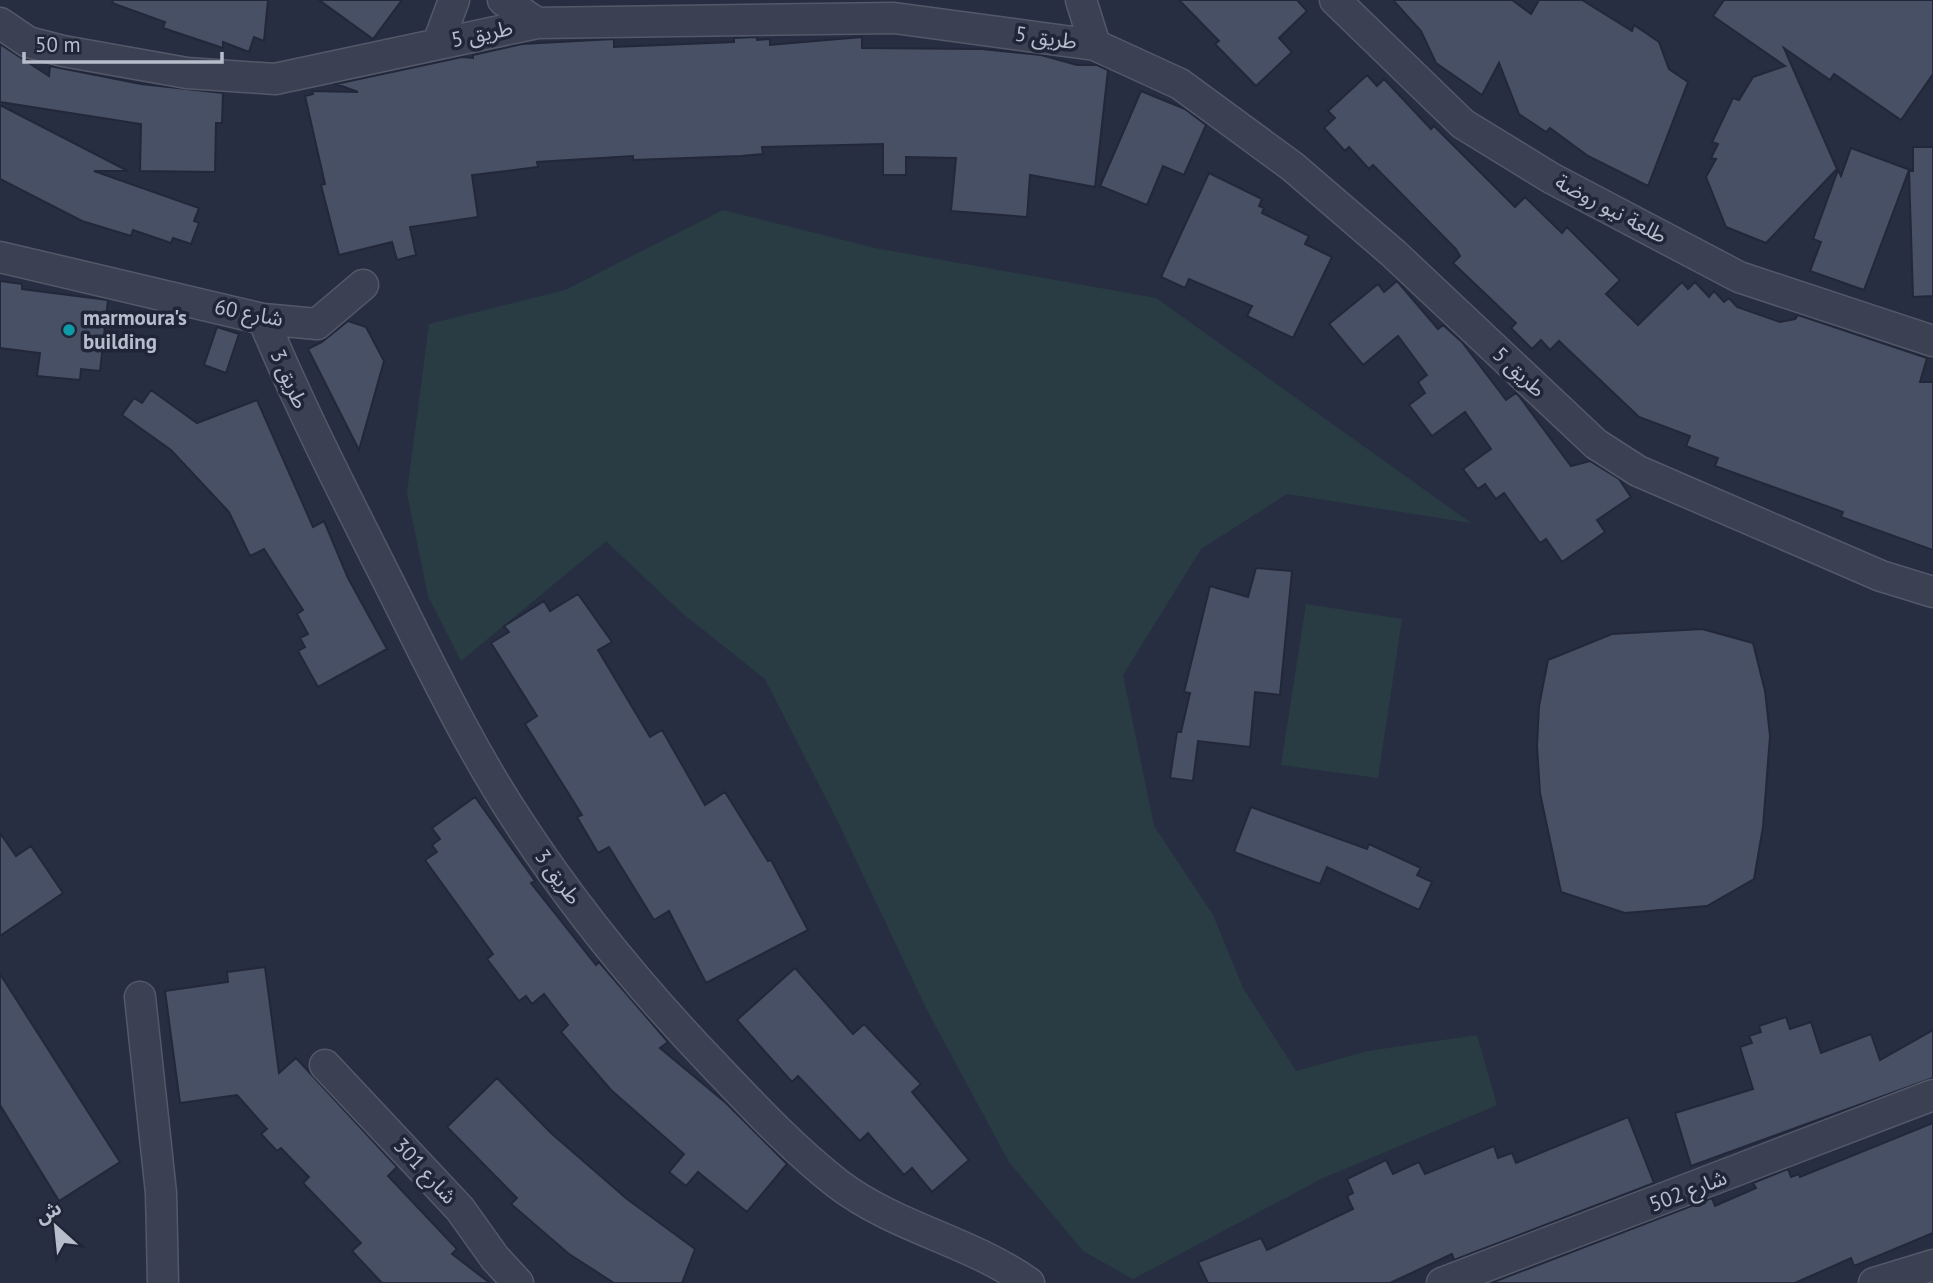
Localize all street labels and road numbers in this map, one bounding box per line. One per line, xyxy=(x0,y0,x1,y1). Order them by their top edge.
street label: طريق 5 xyxy=(449,14,515,53)
street label: طريق 5 xyxy=(1013,20,1079,55)
street label: طلعة نيو روضة xyxy=(1551,168,1672,249)
street label: شارع 60 xyxy=(212,293,286,334)
street label: طريق 5 xyxy=(1487,341,1551,403)
street label: طريق 3 xyxy=(264,345,314,413)
street label: طريق 3 xyxy=(529,844,588,910)
street label: شارع 301 xyxy=(386,1132,463,1211)
street label: شارع 502 xyxy=(1645,1163,1731,1219)

